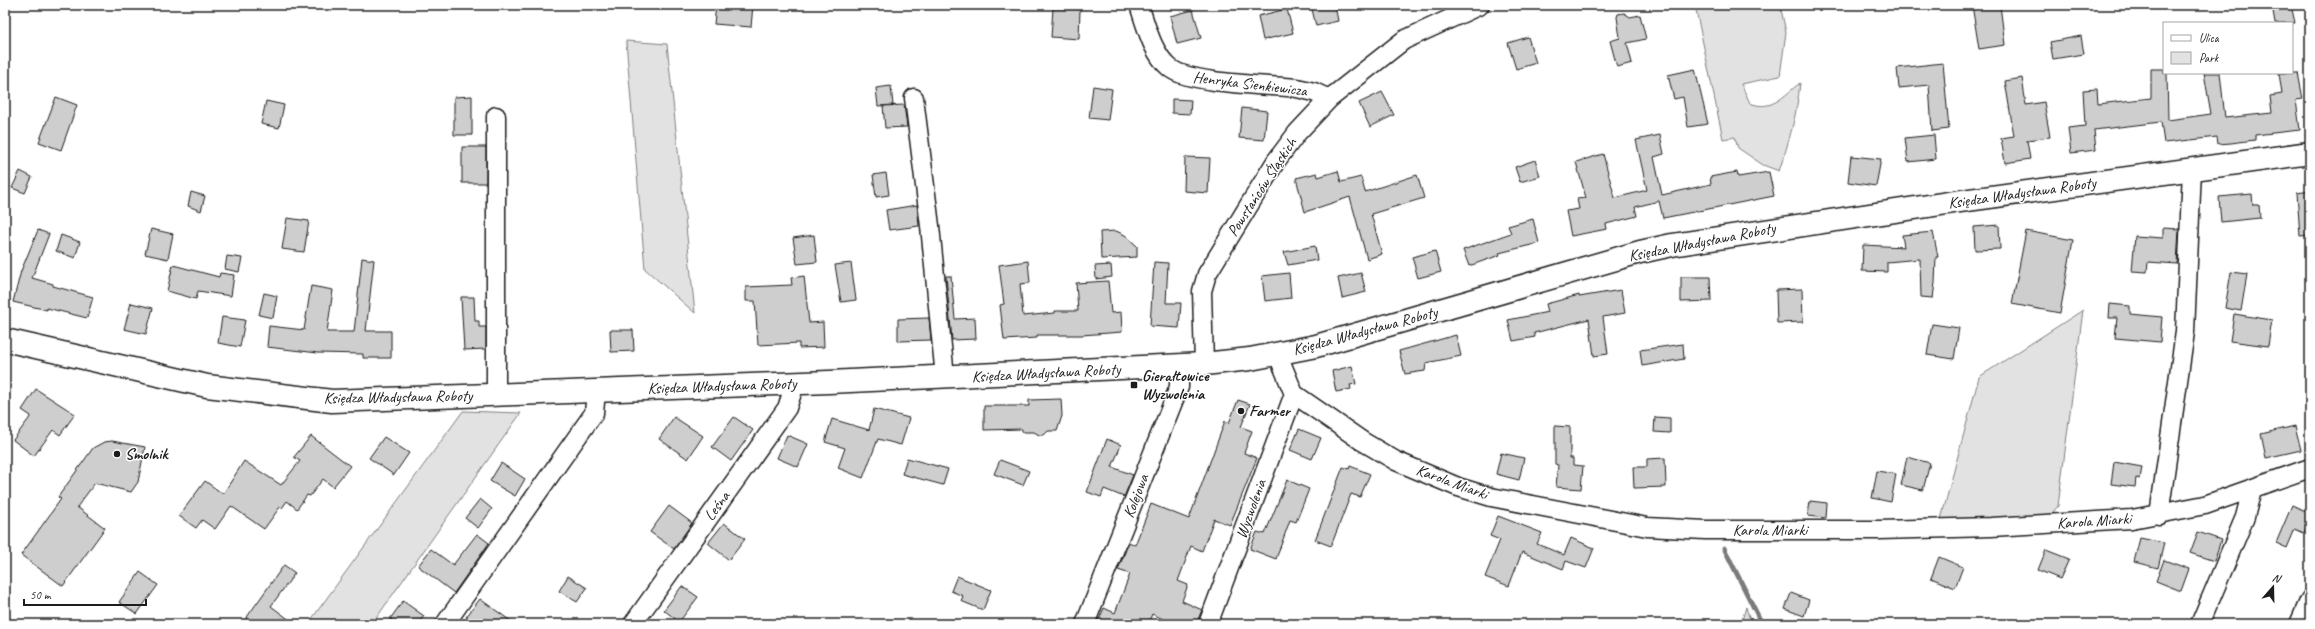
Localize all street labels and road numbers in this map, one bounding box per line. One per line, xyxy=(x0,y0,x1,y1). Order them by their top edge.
street label: Henryka Sienkiewicza xyxy=(1192,67,1310,101)
street label: Powstańców Śląskich xyxy=(1223,133,1302,240)
street label: Księdza Władysława Roboty xyxy=(1947,173,2099,213)
street label: Księdza Władysława Roboty xyxy=(1627,218,1779,266)
street label: Księdza Władysława Roboty xyxy=(1290,302,1441,360)
street label: Księdza Władysława Roboty xyxy=(971,359,1122,387)
street label: Księdza Władysława Roboty xyxy=(647,373,798,399)
street label: Księdza Władysława Roboty xyxy=(323,386,474,408)
street label: Karola Miarki xyxy=(1414,460,1492,505)
street label: Kolejowa xyxy=(1119,471,1154,521)
street label: Wyzwolenia xyxy=(1231,476,1271,541)
street label: Leśna xyxy=(700,487,735,525)
street label: Karola Miarki xyxy=(2056,508,2134,534)
street label: Karola Miarki xyxy=(1733,520,1809,540)

